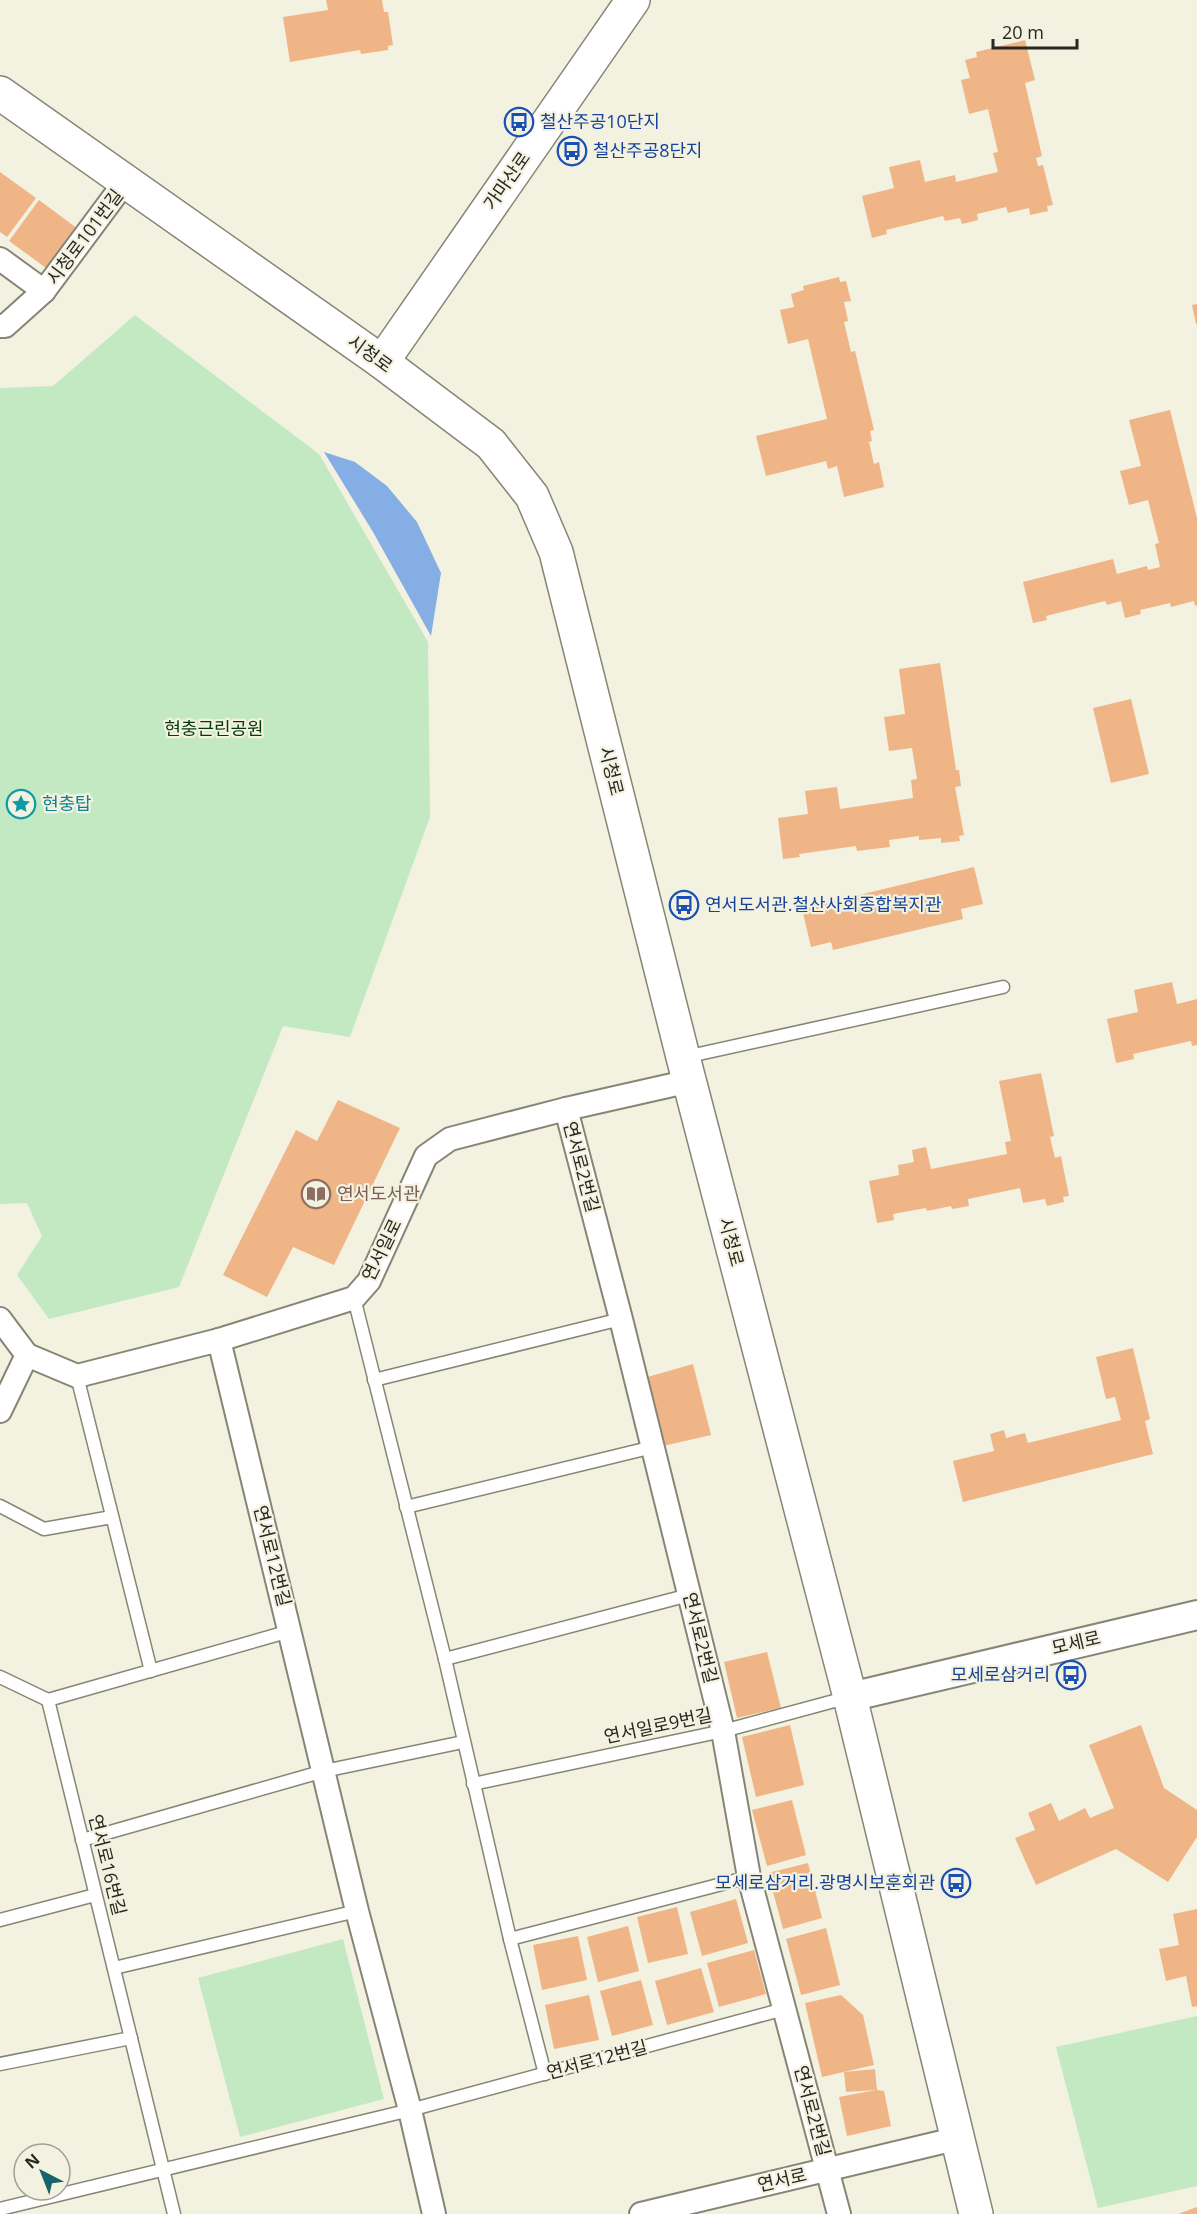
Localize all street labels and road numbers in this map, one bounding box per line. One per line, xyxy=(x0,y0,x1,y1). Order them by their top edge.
street label: 가마산로 xyxy=(477,146,535,214)
street label: 시청로101번길 xyxy=(40,184,128,289)
street label: 시청로 xyxy=(343,329,398,378)
street label: 시청로 xyxy=(594,744,630,798)
street label: 연서로2번길 xyxy=(558,1119,606,1215)
street label: 연서일로 xyxy=(356,1215,406,1285)
street label: 시청로 xyxy=(714,1215,750,1269)
street label: 연서로12번길 xyxy=(249,1503,297,1609)
street label: 연서로2번길 xyxy=(678,1590,724,1686)
street label: 모세로 xyxy=(1049,1625,1103,1659)
street label: 연서일로9번길 xyxy=(602,1702,714,1748)
street label: 연서로16번길 xyxy=(84,1812,132,1918)
street label: 연서로12번길 xyxy=(544,2034,650,2084)
street label: 연서로2번길 xyxy=(789,2063,837,2159)
street label: 연서로 xyxy=(755,2162,809,2196)

